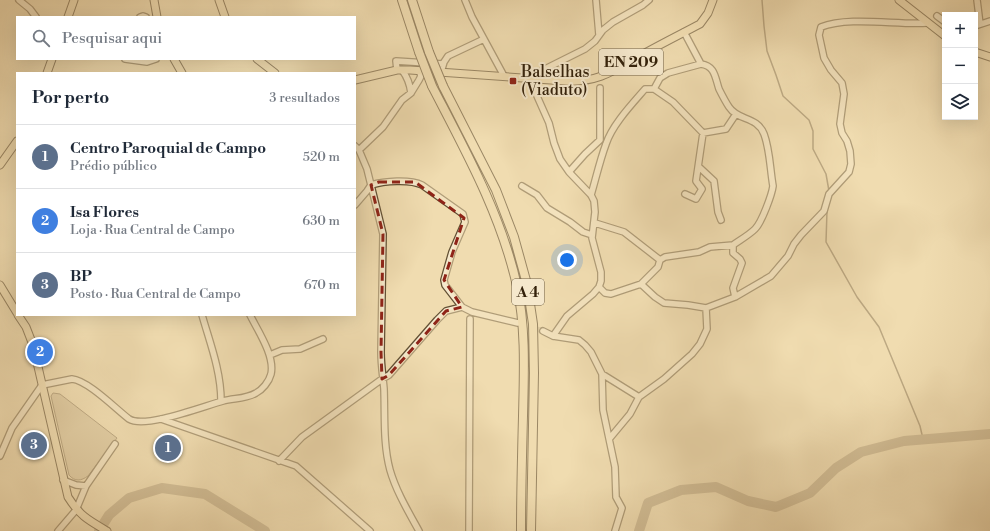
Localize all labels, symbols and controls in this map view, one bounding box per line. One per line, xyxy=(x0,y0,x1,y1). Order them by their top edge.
map controls xyxy=(942,12,978,120)
button: + xyxy=(942,12,978,48)
search box xyxy=(16,16,356,60)
icon: search xyxy=(30,27,52,49)
text: Pesquisar aqui xyxy=(62,29,162,48)
button: − xyxy=(942,48,978,84)
road number: EN 209 xyxy=(599,49,663,75)
place label: Balselhas (Viaduto) xyxy=(520,62,590,100)
marker: Balselhas (Viaduto) xyxy=(508,76,518,86)
button: layers xyxy=(942,84,978,120)
text: Por perto xyxy=(32,87,109,109)
text: 3 resultados xyxy=(269,90,340,106)
text: Centro Paroquial de Campo xyxy=(70,139,266,158)
text: 1 xyxy=(42,149,48,165)
text: 520 m xyxy=(303,149,340,165)
text: Prédio público xyxy=(70,158,157,174)
text: Isa Flores xyxy=(70,203,139,222)
text: 2 xyxy=(41,213,49,229)
text: 630 m xyxy=(302,213,340,229)
text: Loja · Rua Central de Campo xyxy=(70,222,235,238)
your location xyxy=(557,250,577,270)
text: BP xyxy=(70,267,92,286)
text: 3 xyxy=(41,277,49,293)
text: 670 m xyxy=(304,277,340,293)
road number: A 4 xyxy=(512,279,544,305)
text: Posto · Rua Central de Campo xyxy=(70,286,241,302)
pin: 2 xyxy=(27,337,53,367)
pin: 3 xyxy=(21,430,47,460)
pin: 1 xyxy=(155,433,181,463)

